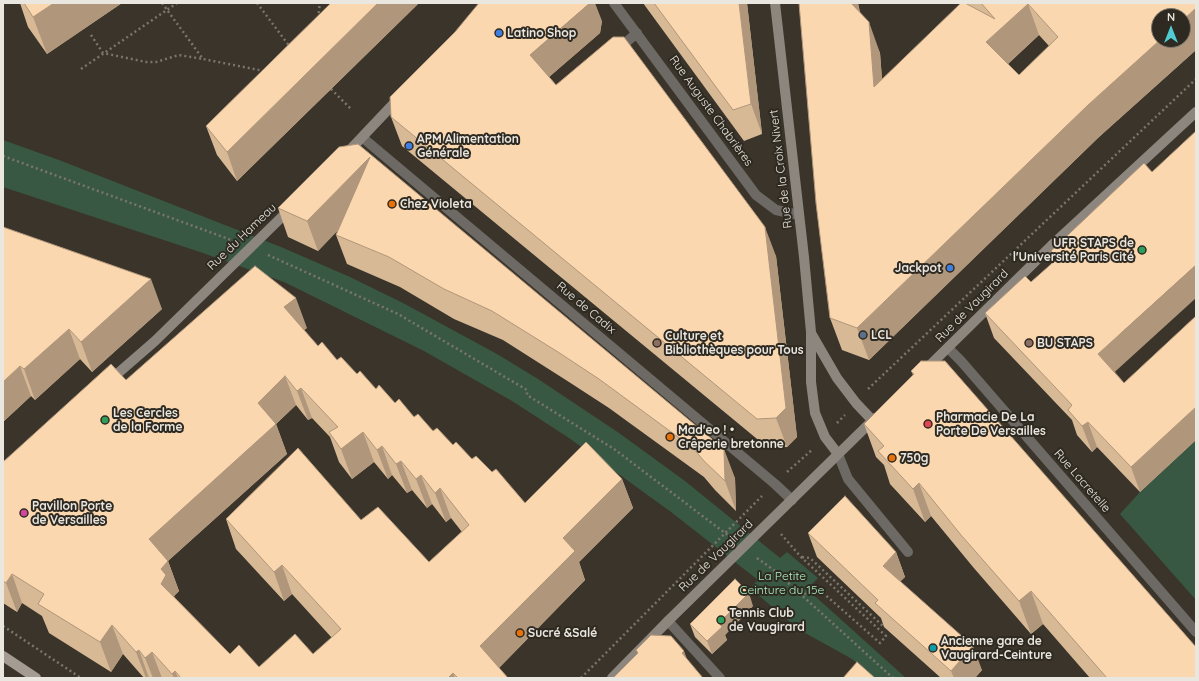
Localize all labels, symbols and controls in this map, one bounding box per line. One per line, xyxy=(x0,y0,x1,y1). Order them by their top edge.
north arrow xyxy=(1151,8,1191,48)
text: N xyxy=(1167,10,1175,24)
place label: Latino Shop xyxy=(507,26,576,40)
marker: Latino Shop xyxy=(494,28,504,38)
street label: Rue Auguste Chabrières xyxy=(666,53,756,169)
street label: Rue de la Croix Nivert xyxy=(767,109,795,229)
place label: APM Alimentation Générale xyxy=(417,132,519,160)
marker: APM Alimentation Générale xyxy=(404,141,414,151)
place label: Chez Violeta xyxy=(400,197,472,211)
marker: Chez Violeta xyxy=(387,199,397,209)
street label: Rue du Hameau xyxy=(205,201,279,273)
place label: UFR STAPS de l'Université Paris Cité xyxy=(1013,236,1134,264)
marker: UFR STAPS de l'Université Paris Cité xyxy=(1137,245,1147,255)
place label: Jackpot xyxy=(895,261,942,275)
marker: Jackpot xyxy=(945,263,955,273)
street label: Rue de Vaugirard xyxy=(933,267,1011,345)
street label: Rue de Cadix xyxy=(553,279,619,337)
place label: LCL xyxy=(871,328,892,342)
place label: Culture et Bibliothèques pour Tous xyxy=(665,329,804,357)
marker: LCL xyxy=(858,330,868,340)
place label: BU STAPS xyxy=(1037,336,1093,350)
marker: Culture et Bibliothèques pour Tous xyxy=(652,338,662,348)
marker: BU STAPS xyxy=(1024,338,1034,348)
place label: Les Cercles de la Forme xyxy=(113,406,183,434)
place label: Pharmacie De La Porte De Versailles xyxy=(936,410,1046,438)
marker: Les Cercles de la Forme xyxy=(100,415,110,425)
marker: Pharmacie De La Porte De Versailles xyxy=(923,419,933,429)
place label: Mad'eo ! • Crêperie bretonne xyxy=(678,423,784,451)
marker: Mad'eo ! • Crêperie bretonne xyxy=(665,432,675,442)
street label: Rue Lacretelle xyxy=(1051,447,1113,515)
place label: 750g xyxy=(900,451,929,465)
marker: 750g xyxy=(887,453,897,463)
place label: Pavillon Porte de Versailles xyxy=(32,499,112,527)
marker: Pavillon Porte de Versailles xyxy=(19,508,29,518)
street label: Rue de Vaugirard xyxy=(676,517,756,595)
park label: La Petite Ceinture du 15e xyxy=(740,569,824,597)
place label: Tennis Club de Vaugirard xyxy=(729,606,805,634)
marker: Tennis Club de Vaugirard xyxy=(716,615,726,625)
place label: Sucré &Salé xyxy=(528,626,597,640)
marker: Sucré &Salé xyxy=(515,628,525,638)
place label: Ancienne gare de Vaugirard-Ceinture xyxy=(941,634,1052,662)
marker: Ancienne gare de Vaugirard-Ceinture xyxy=(928,643,938,653)

